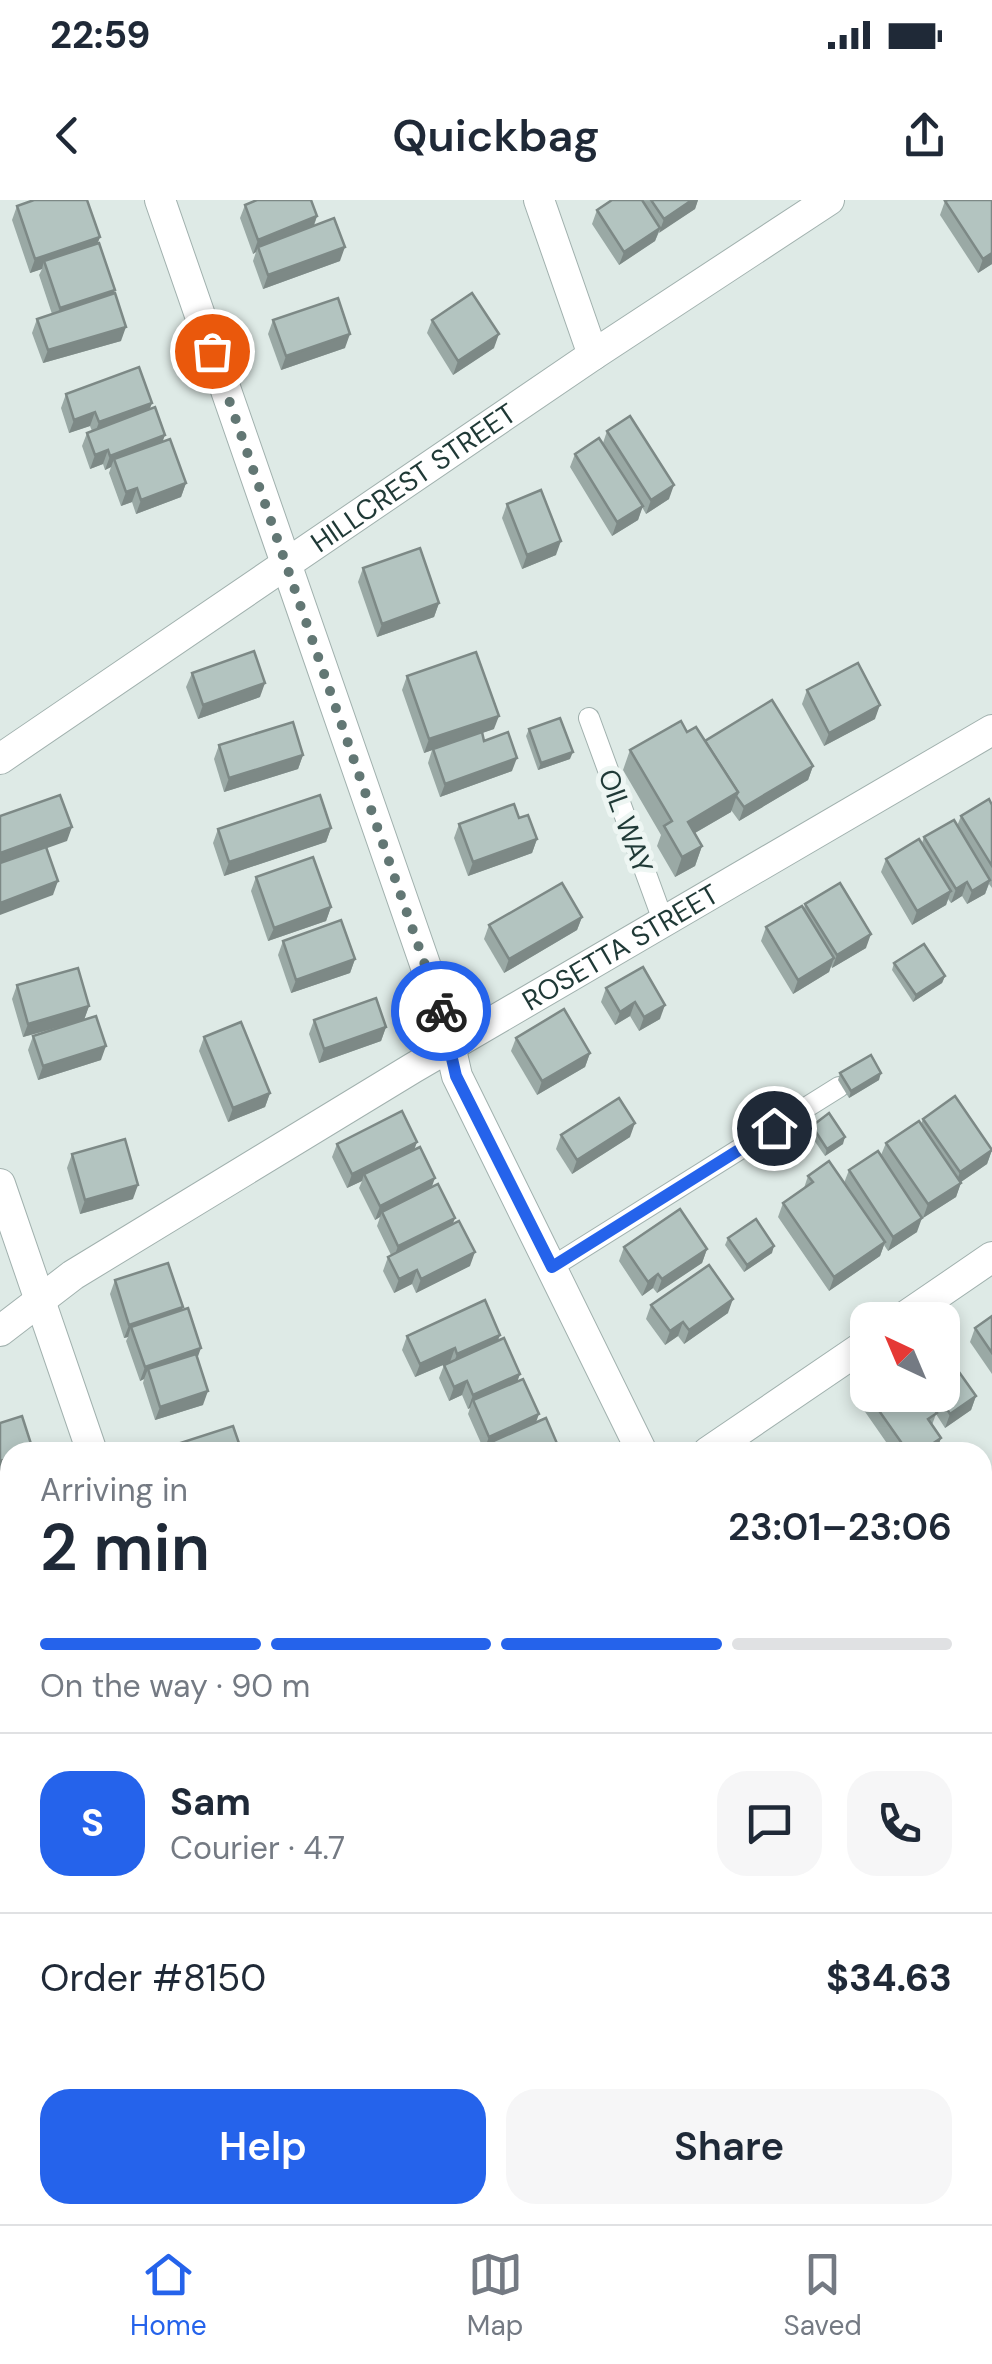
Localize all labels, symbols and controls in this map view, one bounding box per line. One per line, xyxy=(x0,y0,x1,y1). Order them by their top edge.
text: 22:59 xyxy=(50,10,150,60)
text: Quickbag xyxy=(392,106,600,165)
icon: back xyxy=(40,108,95,163)
icon: share xyxy=(897,108,952,163)
pin xyxy=(170,309,255,394)
icon: bag xyxy=(185,324,240,379)
street label: HILLCREST STREET xyxy=(304,395,523,561)
street label: OIL WAY xyxy=(590,764,661,878)
street label: ROSETTA STREET xyxy=(516,876,725,1019)
courier xyxy=(391,961,491,1061)
icon: bike xyxy=(414,984,469,1039)
pin xyxy=(732,1086,817,1171)
icon: home xyxy=(747,1101,802,1156)
north arrow xyxy=(850,1302,960,1412)
map controls xyxy=(850,1302,960,1412)
text: Arriving in xyxy=(40,1469,188,1511)
text: 23:01–23:06 xyxy=(728,1502,952,1552)
text: 2 min xyxy=(40,1506,210,1590)
text: On the way · 90 m xyxy=(40,1665,310,1707)
button: chat xyxy=(717,1771,822,1876)
button: phone xyxy=(847,1771,952,1876)
text: Sam xyxy=(170,1777,251,1827)
text: S xyxy=(81,1798,104,1848)
text: Courier · 4.7 xyxy=(170,1827,345,1869)
text: Order #8150 xyxy=(40,1953,266,2003)
text: $34.63 xyxy=(826,1953,952,2003)
button: Help xyxy=(40,2089,486,2204)
button: Share xyxy=(506,2089,952,2204)
tab: Home xyxy=(130,2247,207,2344)
tab: Map xyxy=(467,2247,523,2344)
tab: Saved xyxy=(783,2247,862,2344)

